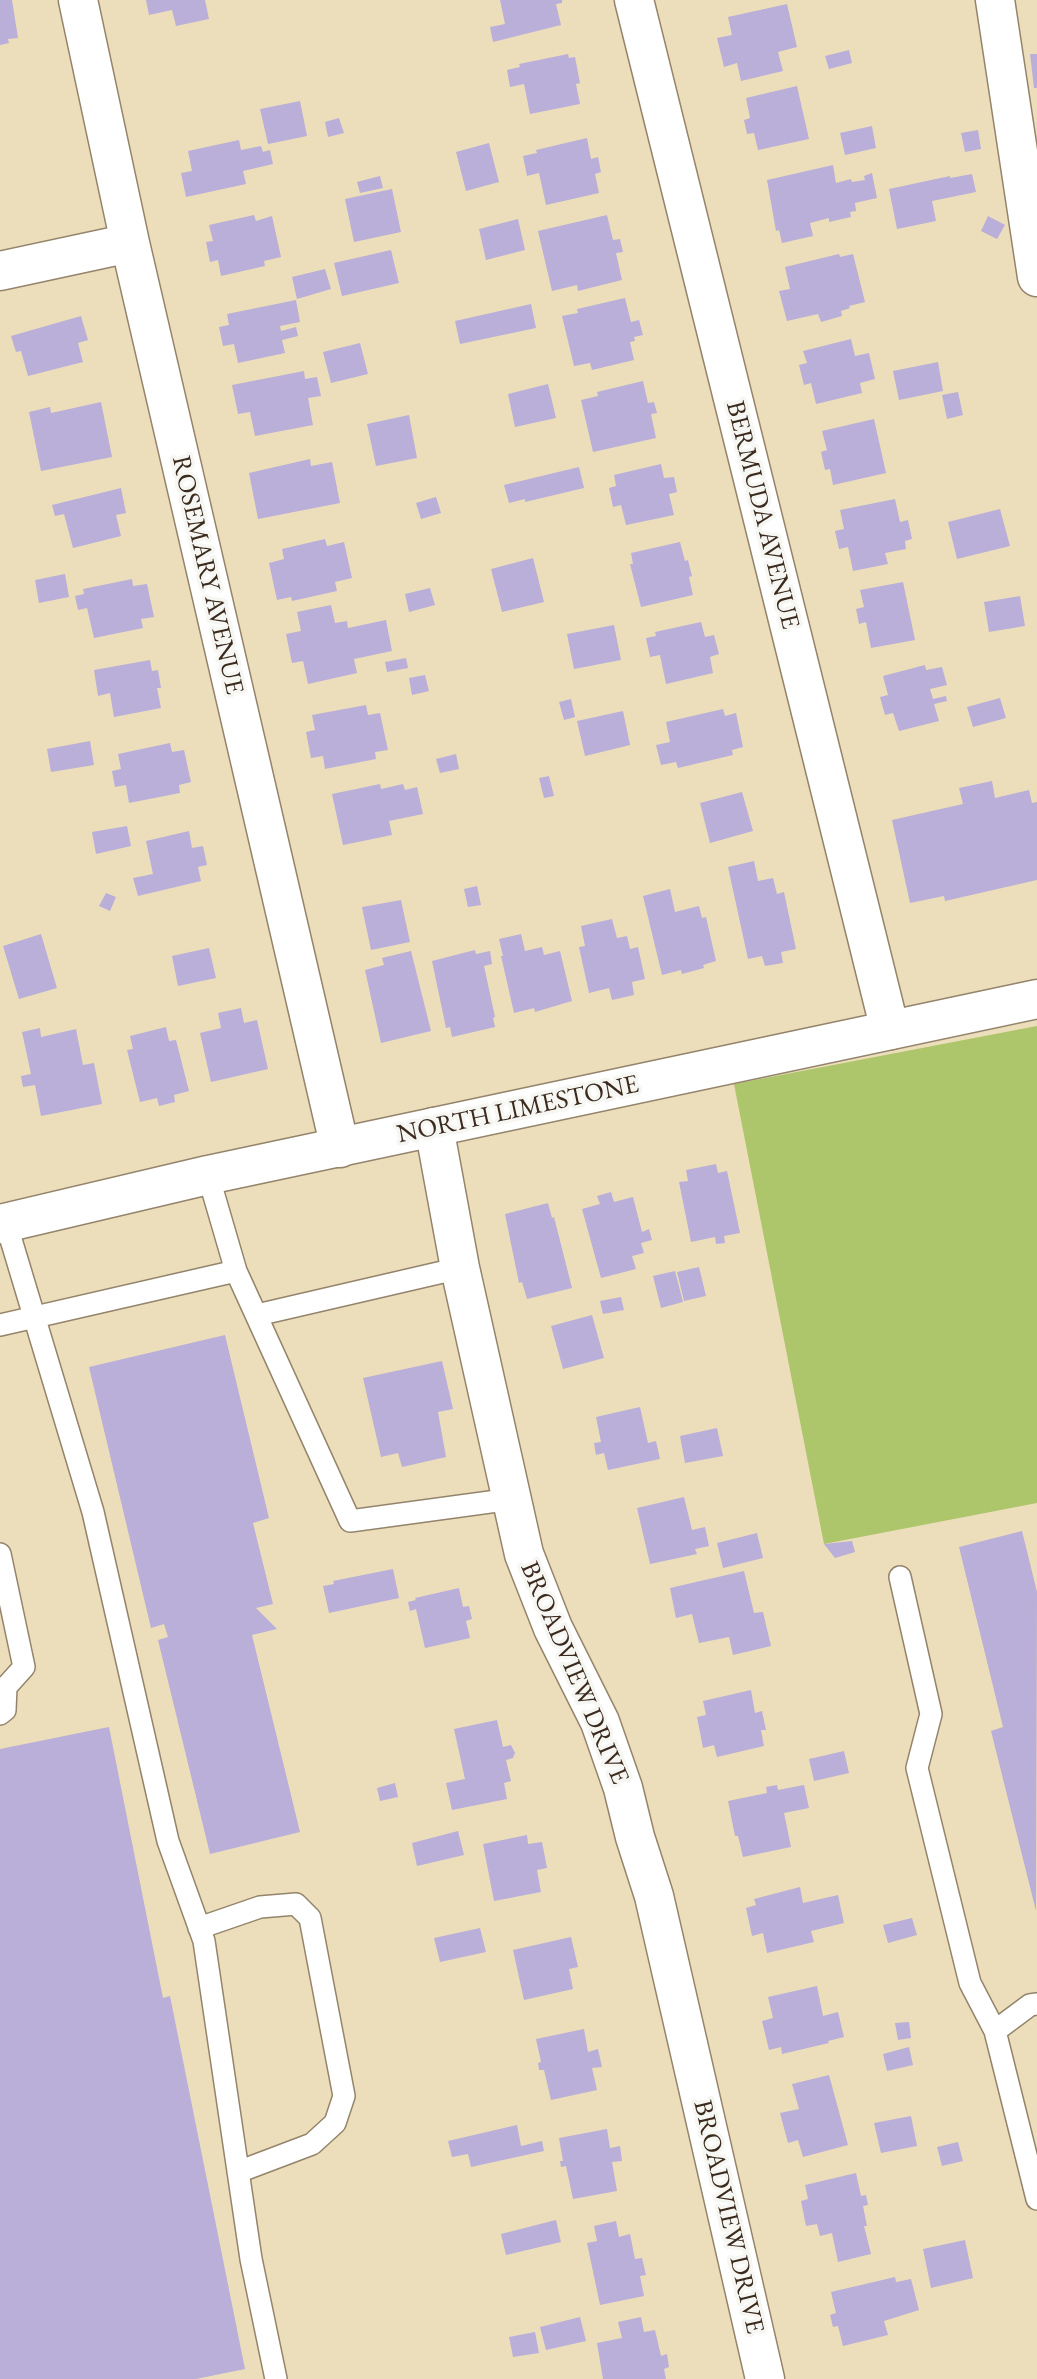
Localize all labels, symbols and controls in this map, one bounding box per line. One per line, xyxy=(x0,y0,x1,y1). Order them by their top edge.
street label: BERMUDA AVENUE xyxy=(719,398,805,632)
street label: ROSEMARY AVENUE xyxy=(164,453,250,697)
street label: NORTH LIMESTONE xyxy=(394,1069,642,1151)
street label: BROADVIEW DRIVE xyxy=(513,1557,635,1789)
street label: BROADVIEW DRIVE xyxy=(686,2097,770,2337)

